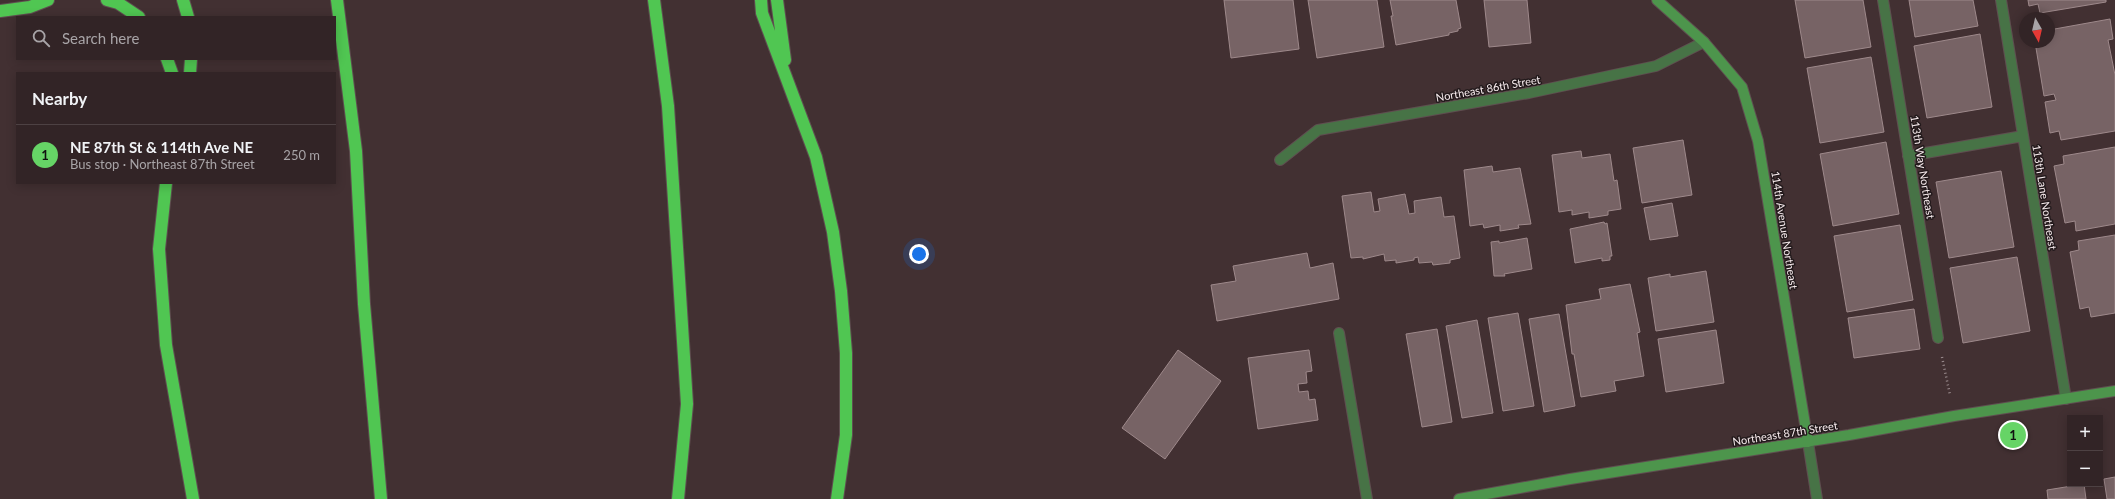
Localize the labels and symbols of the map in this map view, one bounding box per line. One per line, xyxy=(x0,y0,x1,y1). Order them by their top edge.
north arrow xyxy=(2019,12,2055,48)
street label: Northeast 86th Street xyxy=(1435,72,1541,104)
street label: 113th Way Northeast xyxy=(1908,114,1938,220)
street label: 113th Lane Northeast xyxy=(2030,143,2060,251)
street label: 114th Avenue Northeast xyxy=(1769,170,1801,290)
your location xyxy=(909,244,929,264)
street label: Northeast 87th Street xyxy=(1732,418,1838,448)
pin: 1 xyxy=(2000,420,2026,450)

